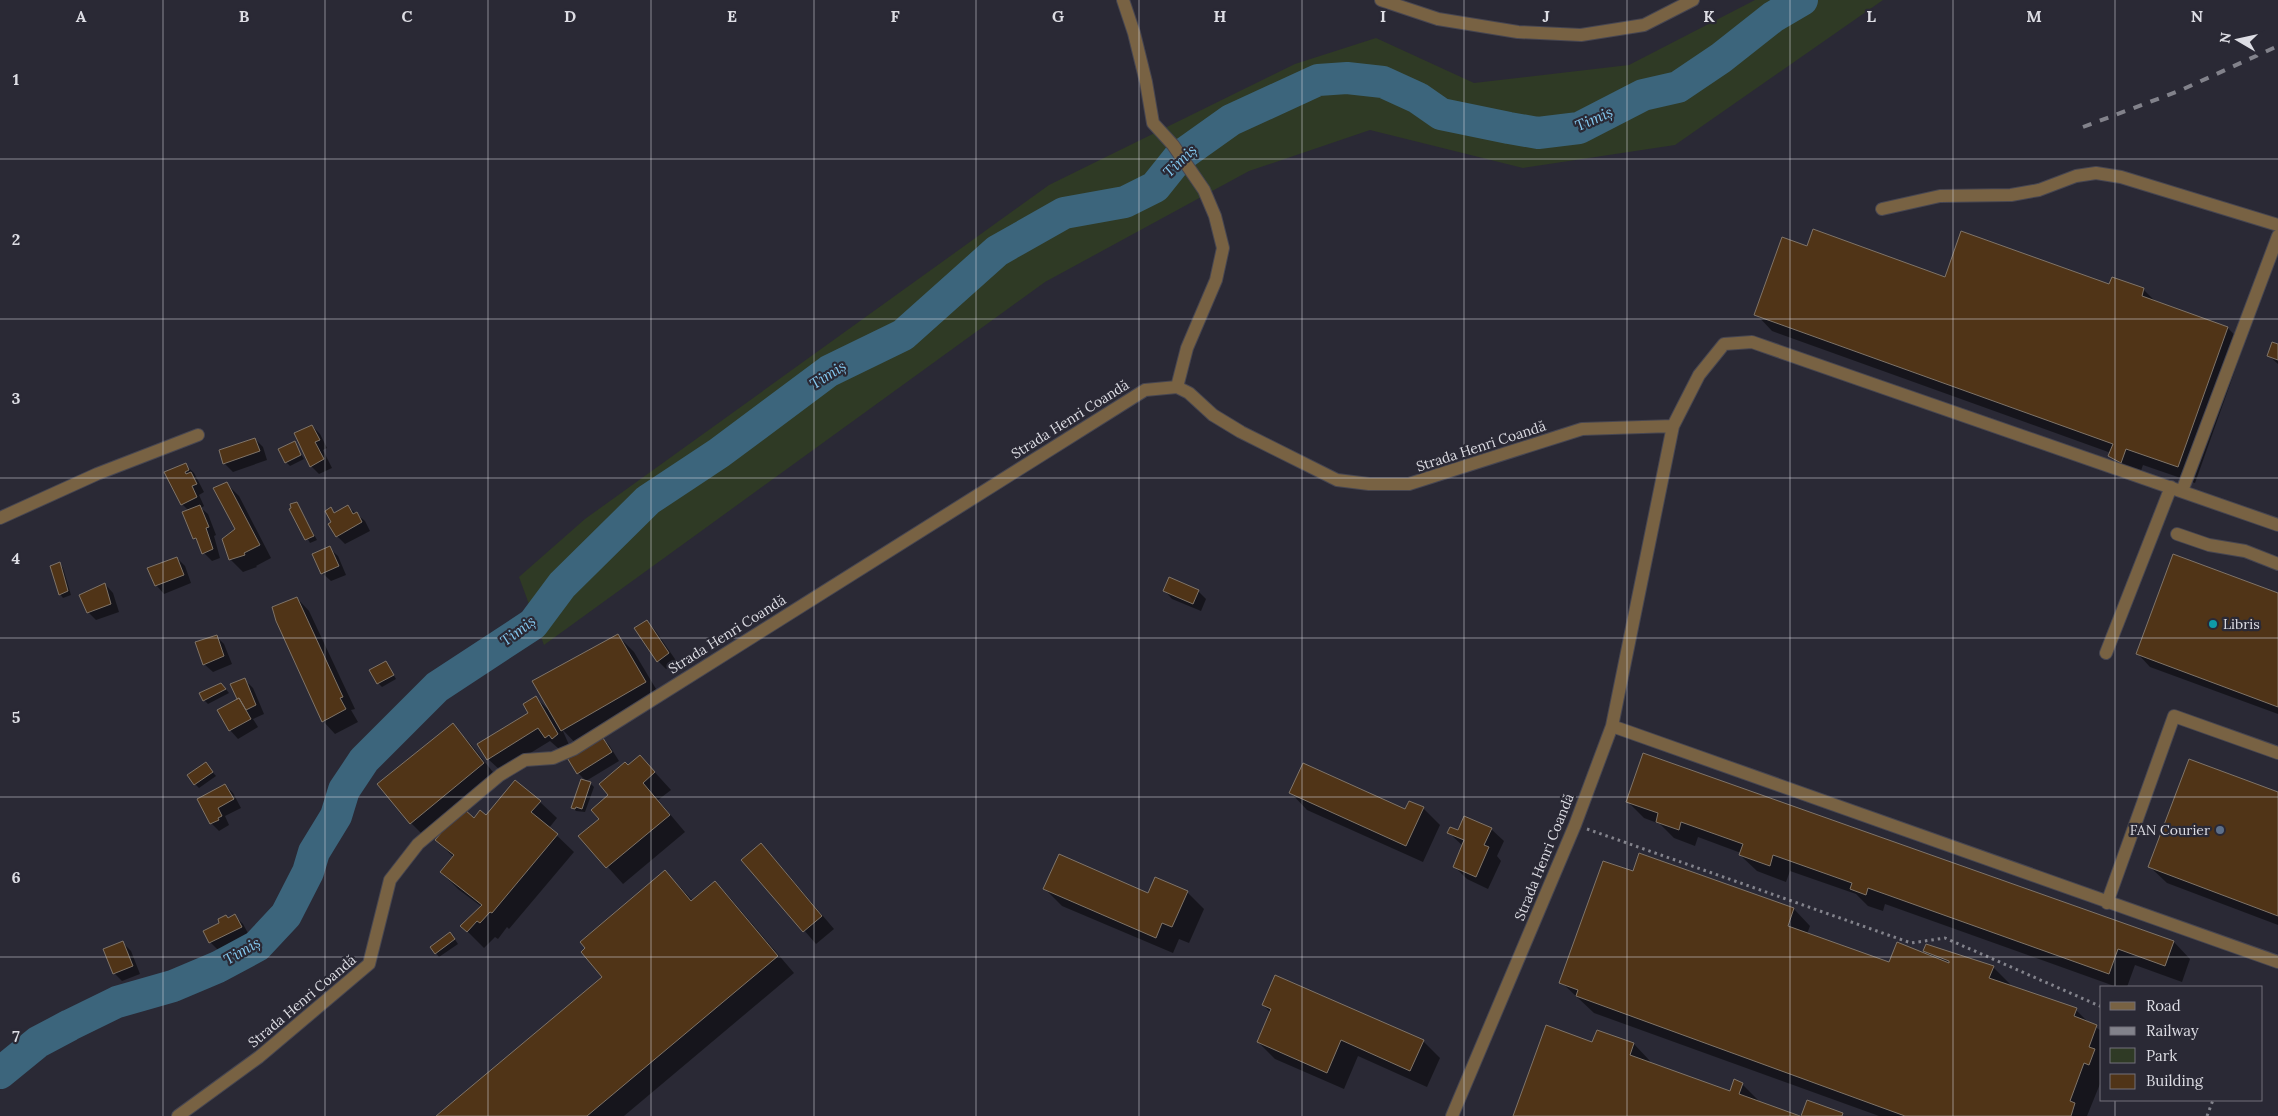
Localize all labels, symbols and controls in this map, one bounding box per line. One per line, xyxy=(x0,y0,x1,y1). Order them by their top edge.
text: A xyxy=(76,6,87,26)
text: B xyxy=(239,6,250,26)
text: C xyxy=(401,6,413,26)
text: D xyxy=(564,6,576,26)
text: E xyxy=(727,6,737,26)
text: F xyxy=(890,6,900,26)
text: G xyxy=(1052,6,1064,26)
text: H xyxy=(1214,6,1227,26)
text: I xyxy=(1380,6,1386,26)
text: J xyxy=(1542,6,1550,26)
text: K xyxy=(1703,6,1715,26)
text: L xyxy=(1866,6,1876,26)
text: M xyxy=(2026,6,2042,26)
text: N xyxy=(2191,6,2203,26)
north arrow xyxy=(2213,15,2263,65)
text: N xyxy=(2215,31,2235,45)
text: 1 xyxy=(13,69,19,89)
water label: Timiș xyxy=(1572,102,1616,135)
water label: Timiș xyxy=(1159,140,1200,181)
text: 2 xyxy=(12,229,20,249)
water label: Timiș xyxy=(806,356,849,393)
street label: Strada Henri Coandă xyxy=(1008,375,1132,463)
text: 3 xyxy=(12,388,21,408)
street label: Strada Henri Coandă xyxy=(1414,417,1548,475)
text: 4 xyxy=(12,548,21,568)
street label: Strada Henri Coandă xyxy=(665,590,789,678)
water label: Timiș xyxy=(496,611,539,650)
place label: Libris xyxy=(2223,615,2260,633)
marker: Libris xyxy=(2207,618,2219,630)
text: 5 xyxy=(12,707,21,727)
street label: Strada Henri Coandă xyxy=(1510,791,1578,923)
place label: FAN Courier xyxy=(2130,821,2210,839)
marker: FAN Courier xyxy=(2214,824,2226,836)
text: 6 xyxy=(11,867,21,887)
water label: Timiș xyxy=(220,933,263,969)
street label: Strada Henri Coandă xyxy=(244,951,360,1051)
legend xyxy=(2100,986,2263,1101)
text: Road xyxy=(2146,996,2181,1015)
text: Railway xyxy=(2146,1021,2199,1040)
text: 7 xyxy=(12,1026,20,1046)
text: Park xyxy=(2146,1046,2177,1065)
text: Building xyxy=(2146,1071,2204,1090)

